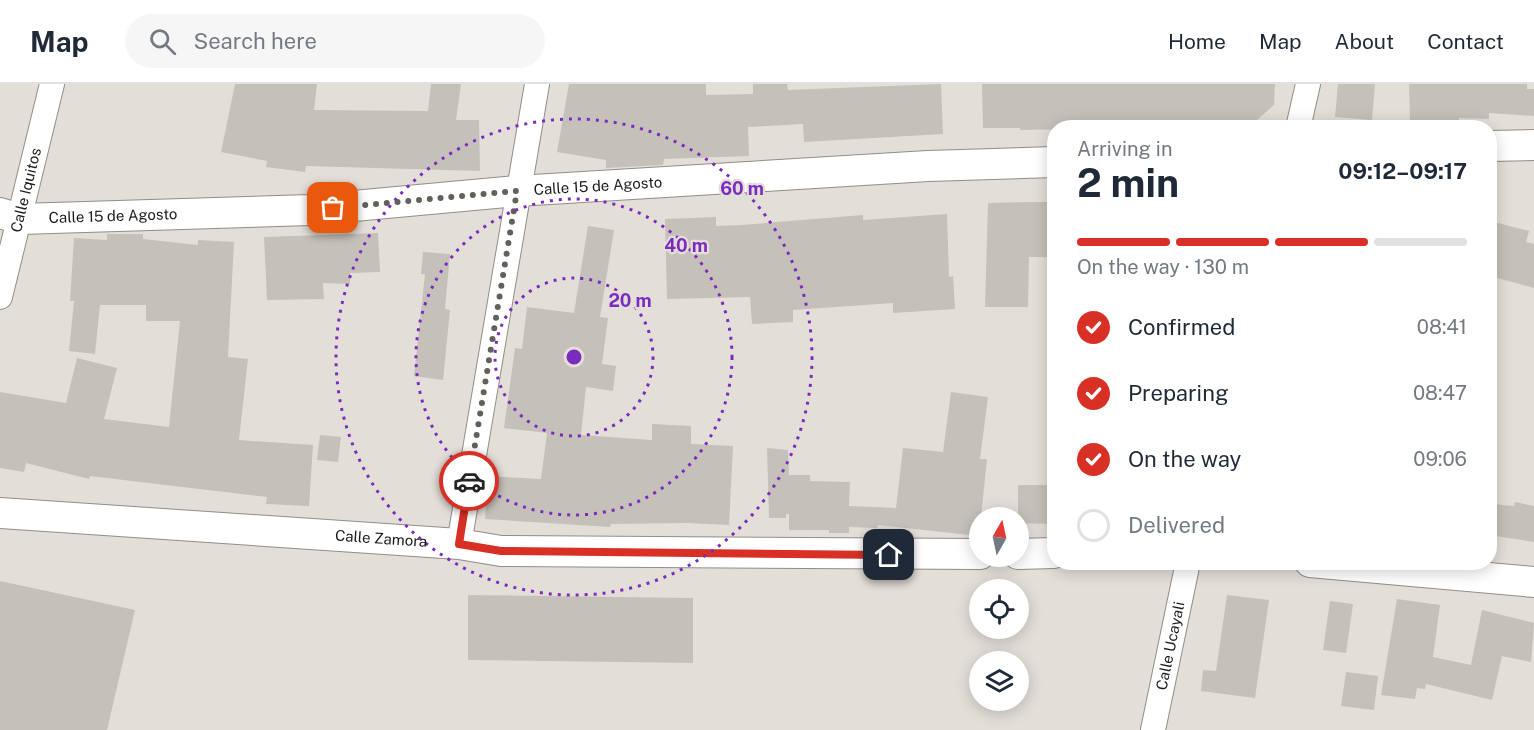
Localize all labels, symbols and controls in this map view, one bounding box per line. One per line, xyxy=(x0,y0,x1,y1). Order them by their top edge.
search box xyxy=(125,14,545,68)
text: Map xyxy=(30,25,89,58)
icon: search xyxy=(146,25,179,58)
text: Search here xyxy=(194,28,317,54)
text: Home xyxy=(1168,29,1226,54)
text: Map xyxy=(1259,29,1302,54)
text: About xyxy=(1335,29,1394,54)
text: Contact xyxy=(1427,29,1504,54)
text: Arriving in xyxy=(1077,137,1172,161)
street label: Calle Iquitos xyxy=(7,146,44,234)
text: 09:12–09:17 xyxy=(1338,158,1467,184)
text: 2 min xyxy=(1077,160,1179,206)
street label: Calle 15 de Agosto xyxy=(533,173,663,198)
text: 60 m xyxy=(720,178,764,199)
pin xyxy=(307,182,358,233)
icon: bag xyxy=(316,191,349,224)
street label: Calle 15 de Agosto xyxy=(48,205,178,226)
text: 40 m xyxy=(664,235,708,256)
text: On the way · 130 m xyxy=(1077,255,1249,279)
text: 20 m xyxy=(608,290,652,311)
icon: check xyxy=(1077,311,1110,344)
text: Confirmed xyxy=(1128,314,1235,340)
text: 08:41 xyxy=(1417,315,1467,339)
centre of rings xyxy=(564,347,584,367)
icon: check xyxy=(1077,377,1110,410)
text: Preparing xyxy=(1128,380,1229,406)
text: 08:47 xyxy=(1413,381,1467,405)
icon: check xyxy=(1077,443,1110,476)
text: On the way xyxy=(1128,446,1241,472)
text: 09:06 xyxy=(1413,447,1467,471)
courier xyxy=(439,451,499,511)
icon: car xyxy=(453,465,486,498)
north arrow xyxy=(969,507,1029,567)
map controls xyxy=(969,507,1029,711)
text: Delivered xyxy=(1128,512,1225,538)
street label: Calle Zamora xyxy=(335,527,428,550)
pin xyxy=(863,529,914,580)
icon: home xyxy=(872,538,905,571)
button: locate xyxy=(969,579,1029,639)
street label: Calle Ucayali xyxy=(1153,600,1188,692)
button: layers xyxy=(969,651,1029,711)

